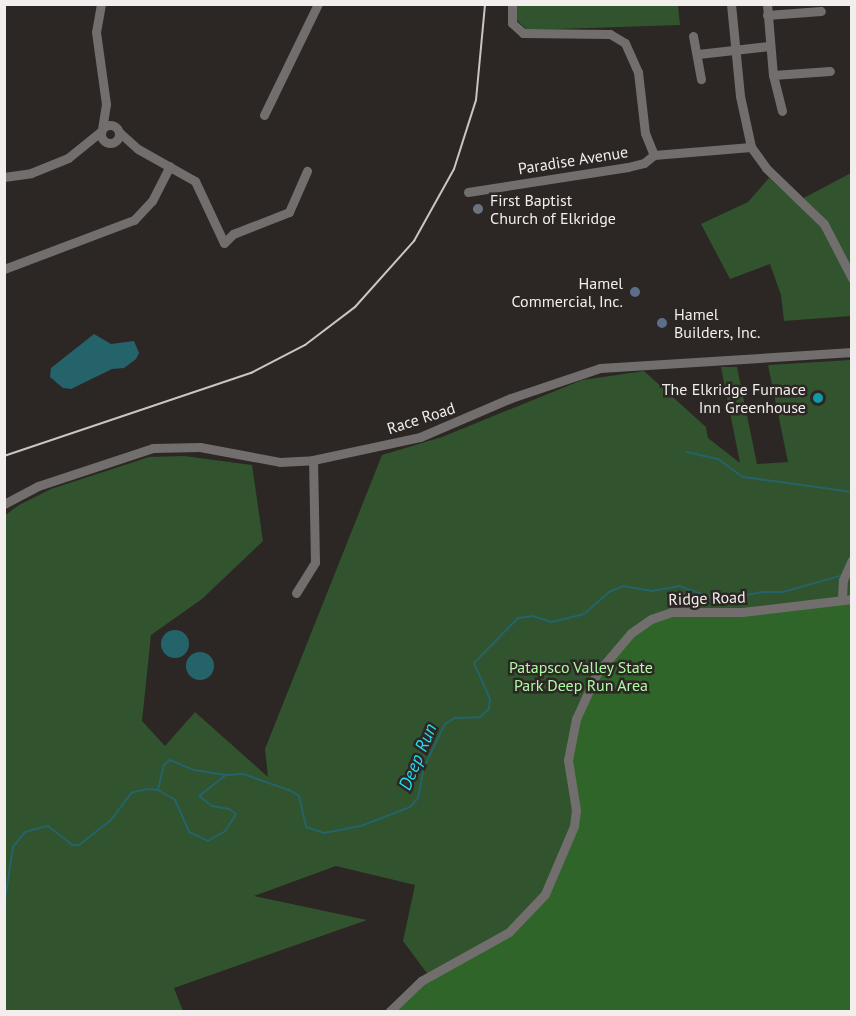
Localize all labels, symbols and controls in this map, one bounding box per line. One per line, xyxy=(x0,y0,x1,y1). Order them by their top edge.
street label: Paradise Avenue xyxy=(516,142,630,178)
place label: First Baptist Church of Elkridge xyxy=(490,190,616,228)
marker: First Baptist Church of Elkridge xyxy=(471,202,485,216)
place label: Hamel Commercial, Inc. xyxy=(510,273,623,311)
marker: Hamel Commercial, Inc. xyxy=(628,285,642,299)
place label: Hamel Builders, Inc. xyxy=(674,304,762,342)
marker: Hamel Builders, Inc. xyxy=(655,316,669,330)
place label: The Elkridge Furnace Inn Greenhouse xyxy=(662,379,806,417)
marker: The Elkridge Furnace Inn Greenhouse xyxy=(811,391,825,405)
street label: Race Road xyxy=(385,398,457,438)
street label: Ridge Road xyxy=(668,587,746,609)
park label: Patapsco Valley State Park Deep Run Area xyxy=(508,657,654,695)
water label: Deep Run xyxy=(394,720,442,794)

